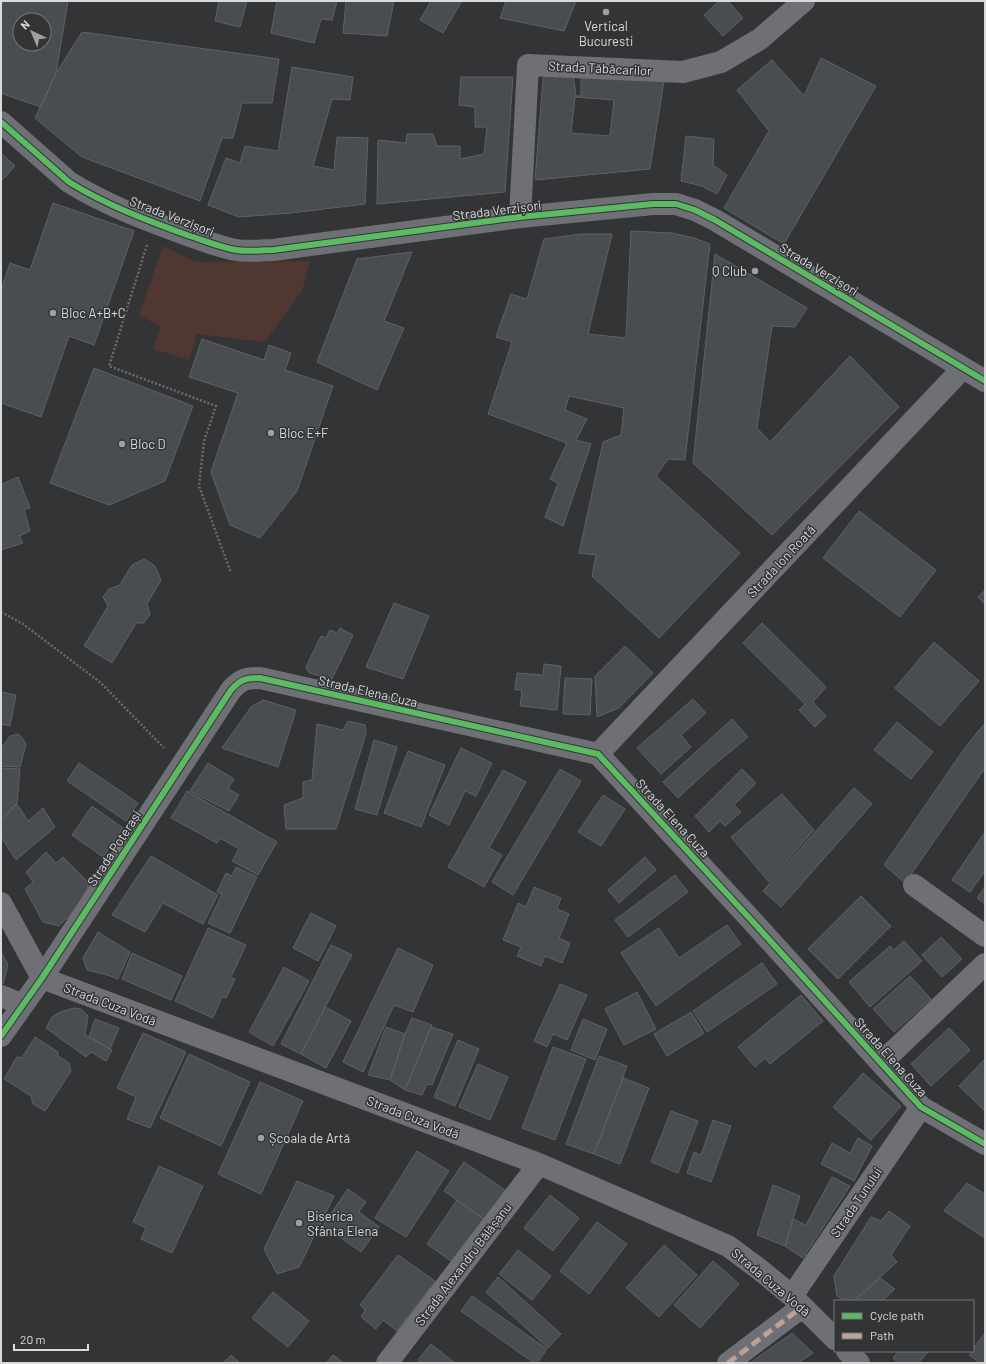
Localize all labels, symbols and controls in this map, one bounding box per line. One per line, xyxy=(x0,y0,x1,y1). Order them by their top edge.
marker: Vertical Bucuresti xyxy=(601,7,611,17)
north arrow xyxy=(12,12,52,52)
text: N xyxy=(18,17,32,32)
place label: Vertical Bucuresti xyxy=(579,18,633,49)
street label: Strada Tăbăcarilor xyxy=(548,57,652,79)
street label: Strada Verzișori xyxy=(127,193,217,239)
street label: Strada Verzișori xyxy=(452,197,542,223)
street label: Strada Verzișori xyxy=(777,239,861,299)
place label: Q Club xyxy=(712,263,747,279)
marker: Q Club xyxy=(750,266,760,276)
place label: Bloc A+B+C xyxy=(61,305,126,321)
marker: Bloc A+B+C xyxy=(48,308,58,318)
place label: Bloc E+F xyxy=(279,425,329,441)
marker: Bloc E+F xyxy=(266,428,276,438)
place label: Bloc D xyxy=(130,436,166,452)
marker: Bloc D xyxy=(117,439,127,449)
street label: Strada Ion Roată xyxy=(743,522,819,600)
street label: Strada Elena Cuza xyxy=(317,672,419,710)
street label: Strada Elena Cuza xyxy=(633,775,713,861)
street label: Strada Poterași xyxy=(84,807,144,889)
street label: Strada Cuza Vodă xyxy=(62,979,158,1029)
street label: Strada Elena Cuza xyxy=(851,1014,931,1100)
street label: Strada Cuza Vodă xyxy=(365,1092,461,1142)
place label: Școala de Artă xyxy=(269,1130,350,1146)
marker: Școala de Artă xyxy=(256,1133,266,1143)
street label: Strada Tunului xyxy=(827,1164,885,1240)
street label: Strada Alexandru Bălășanu xyxy=(411,1199,515,1329)
place label: Biserica Sfânta Elena xyxy=(307,1208,378,1239)
marker: Biserica Sfânta Elena xyxy=(294,1218,304,1228)
street label: Strada Cuza Vodă xyxy=(728,1244,814,1320)
legend xyxy=(834,1300,974,1352)
text: Cycle path xyxy=(870,1308,924,1322)
scale bar xyxy=(14,1326,88,1352)
text: Path xyxy=(870,1328,894,1342)
text: 20 m xyxy=(20,1332,46,1346)

